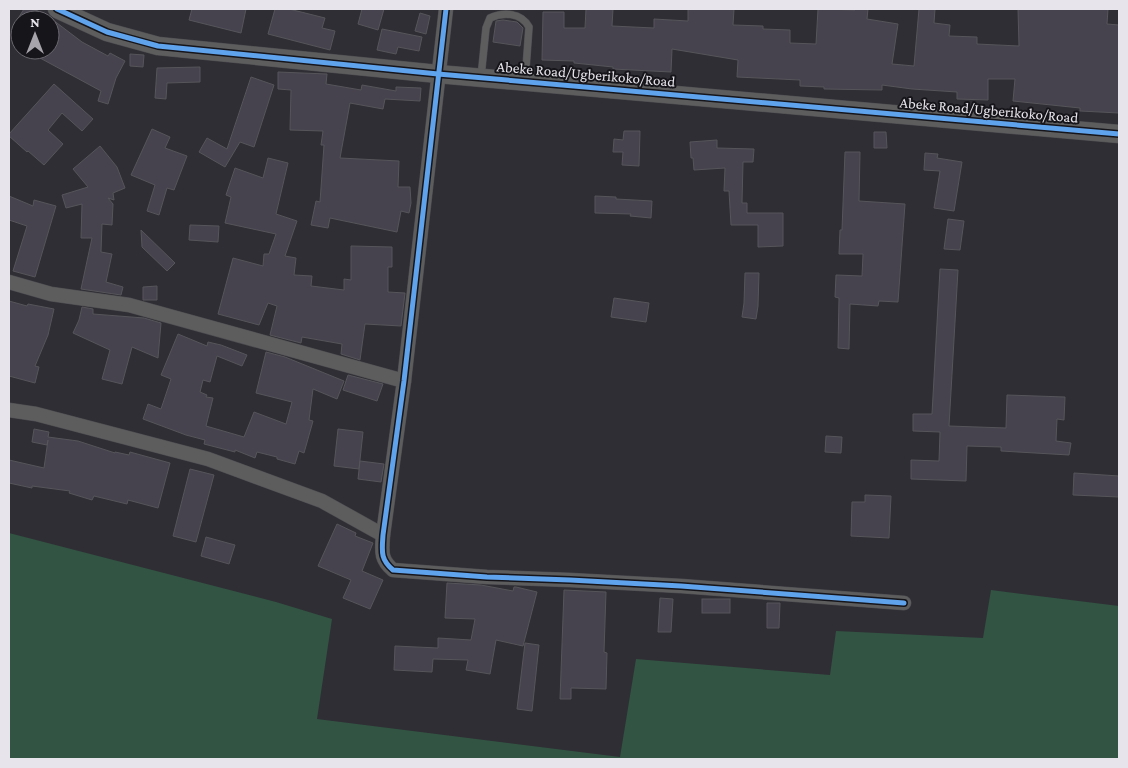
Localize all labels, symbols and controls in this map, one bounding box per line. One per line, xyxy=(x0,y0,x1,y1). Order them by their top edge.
north arrow xyxy=(10,10,60,60)
text: N xyxy=(30,14,40,30)
street label: Abeke Road/Ugberikoko/Road xyxy=(496,58,676,91)
street label: Abeke Road/Ugberikoko/Road xyxy=(899,94,1079,127)

